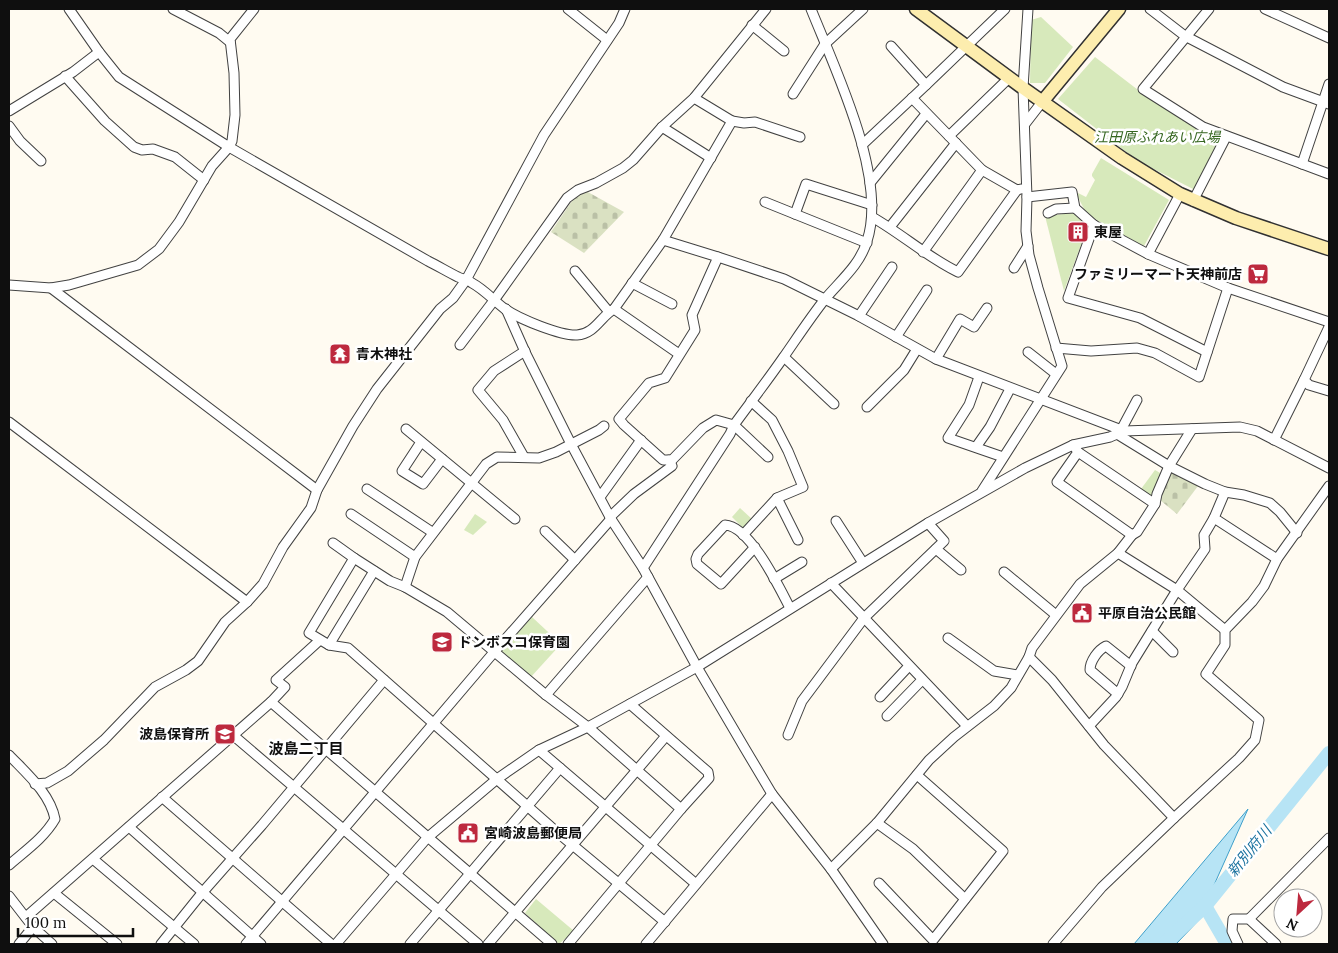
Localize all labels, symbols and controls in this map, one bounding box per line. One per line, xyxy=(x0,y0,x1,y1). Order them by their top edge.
park label: 江田原ふれあい広場 xyxy=(1094,128,1222,146)
building icon: 東屋 xyxy=(1066,220,1090,244)
place label: 東屋 xyxy=(1094,223,1122,241)
supermarket icon: ファミリーマート天神前店 xyxy=(1246,262,1270,286)
place label: ファミリーマート天神前店 xyxy=(1074,265,1242,283)
temple icon: 青木神社 xyxy=(328,342,352,366)
place label: 青木神社 xyxy=(356,345,412,363)
public building icon: 平原自治公民館 xyxy=(1070,601,1094,625)
place label: 平原自治公民館 xyxy=(1098,604,1196,622)
school or university icon: ドンボスコ保育園 xyxy=(430,630,454,654)
place label: ドンボスコ保育園 xyxy=(458,633,570,651)
school or university icon: 波島保育所 xyxy=(213,722,237,746)
place label: 波島保育所 xyxy=(139,725,209,743)
district label: 波島二丁目 xyxy=(268,739,344,758)
water label: 新別府川 xyxy=(1223,820,1277,880)
public building icon: 宮崎波島郵便局 xyxy=(456,821,480,845)
place label: 宮崎波島郵便局 xyxy=(484,824,582,842)
north arrow xyxy=(1273,888,1323,938)
scale bar xyxy=(18,906,132,938)
text: 100 m xyxy=(25,913,66,932)
text: N xyxy=(1283,914,1301,935)

